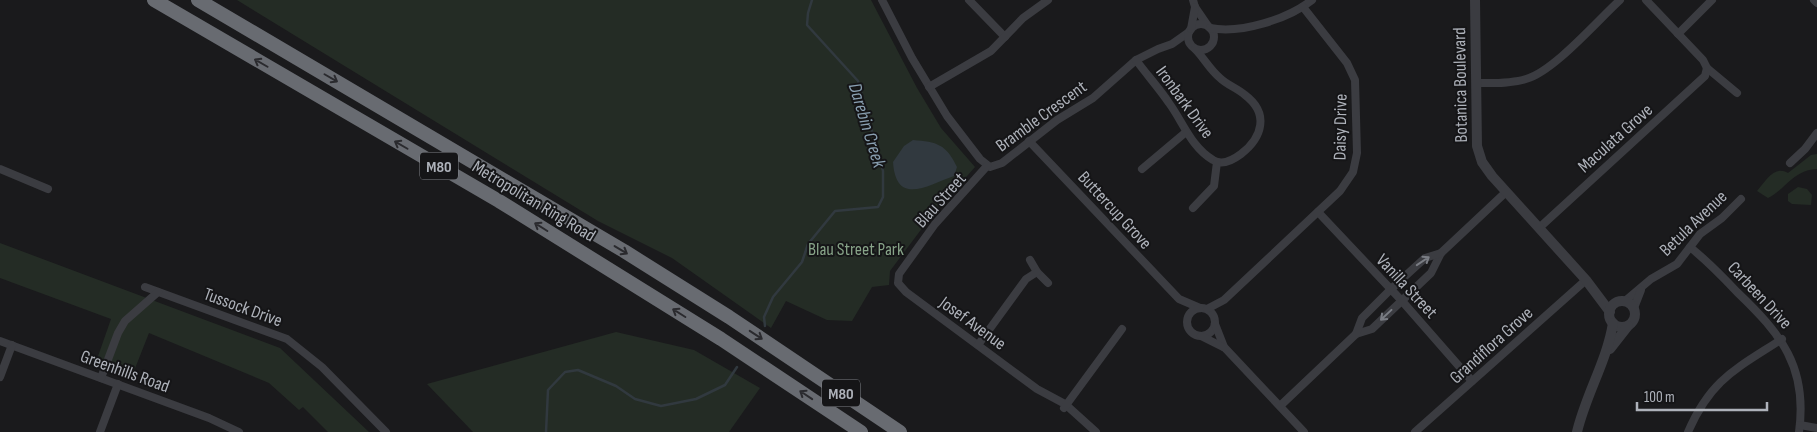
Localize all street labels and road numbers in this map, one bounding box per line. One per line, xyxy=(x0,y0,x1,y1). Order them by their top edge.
street label: Botanica Boulevard xyxy=(1449,27,1472,143)
street label: Ironbark Drive xyxy=(1151,62,1218,143)
street label: Bramble Crescent xyxy=(992,76,1091,156)
street label: Daisy Drive xyxy=(1329,94,1352,161)
street label: Maculata Grove xyxy=(1574,99,1657,177)
road number: M80 xyxy=(420,153,458,180)
street label: Metropolitan Ring Road xyxy=(468,156,599,246)
street label: Buttercup Grove xyxy=(1073,167,1156,254)
street label: Blau Street xyxy=(910,168,971,232)
street label: Betula Avenue xyxy=(1655,186,1731,261)
street label: Vanilla Street xyxy=(1372,250,1442,323)
street label: Carbeen Drive xyxy=(1723,257,1796,333)
street label: Tussock Drive xyxy=(201,284,285,331)
street label: Josef Avenue xyxy=(935,292,1010,355)
street label: Grandiflora Grove xyxy=(1445,303,1537,388)
street label: Greenhills Road xyxy=(77,346,172,397)
road number: M80 xyxy=(822,379,860,406)

